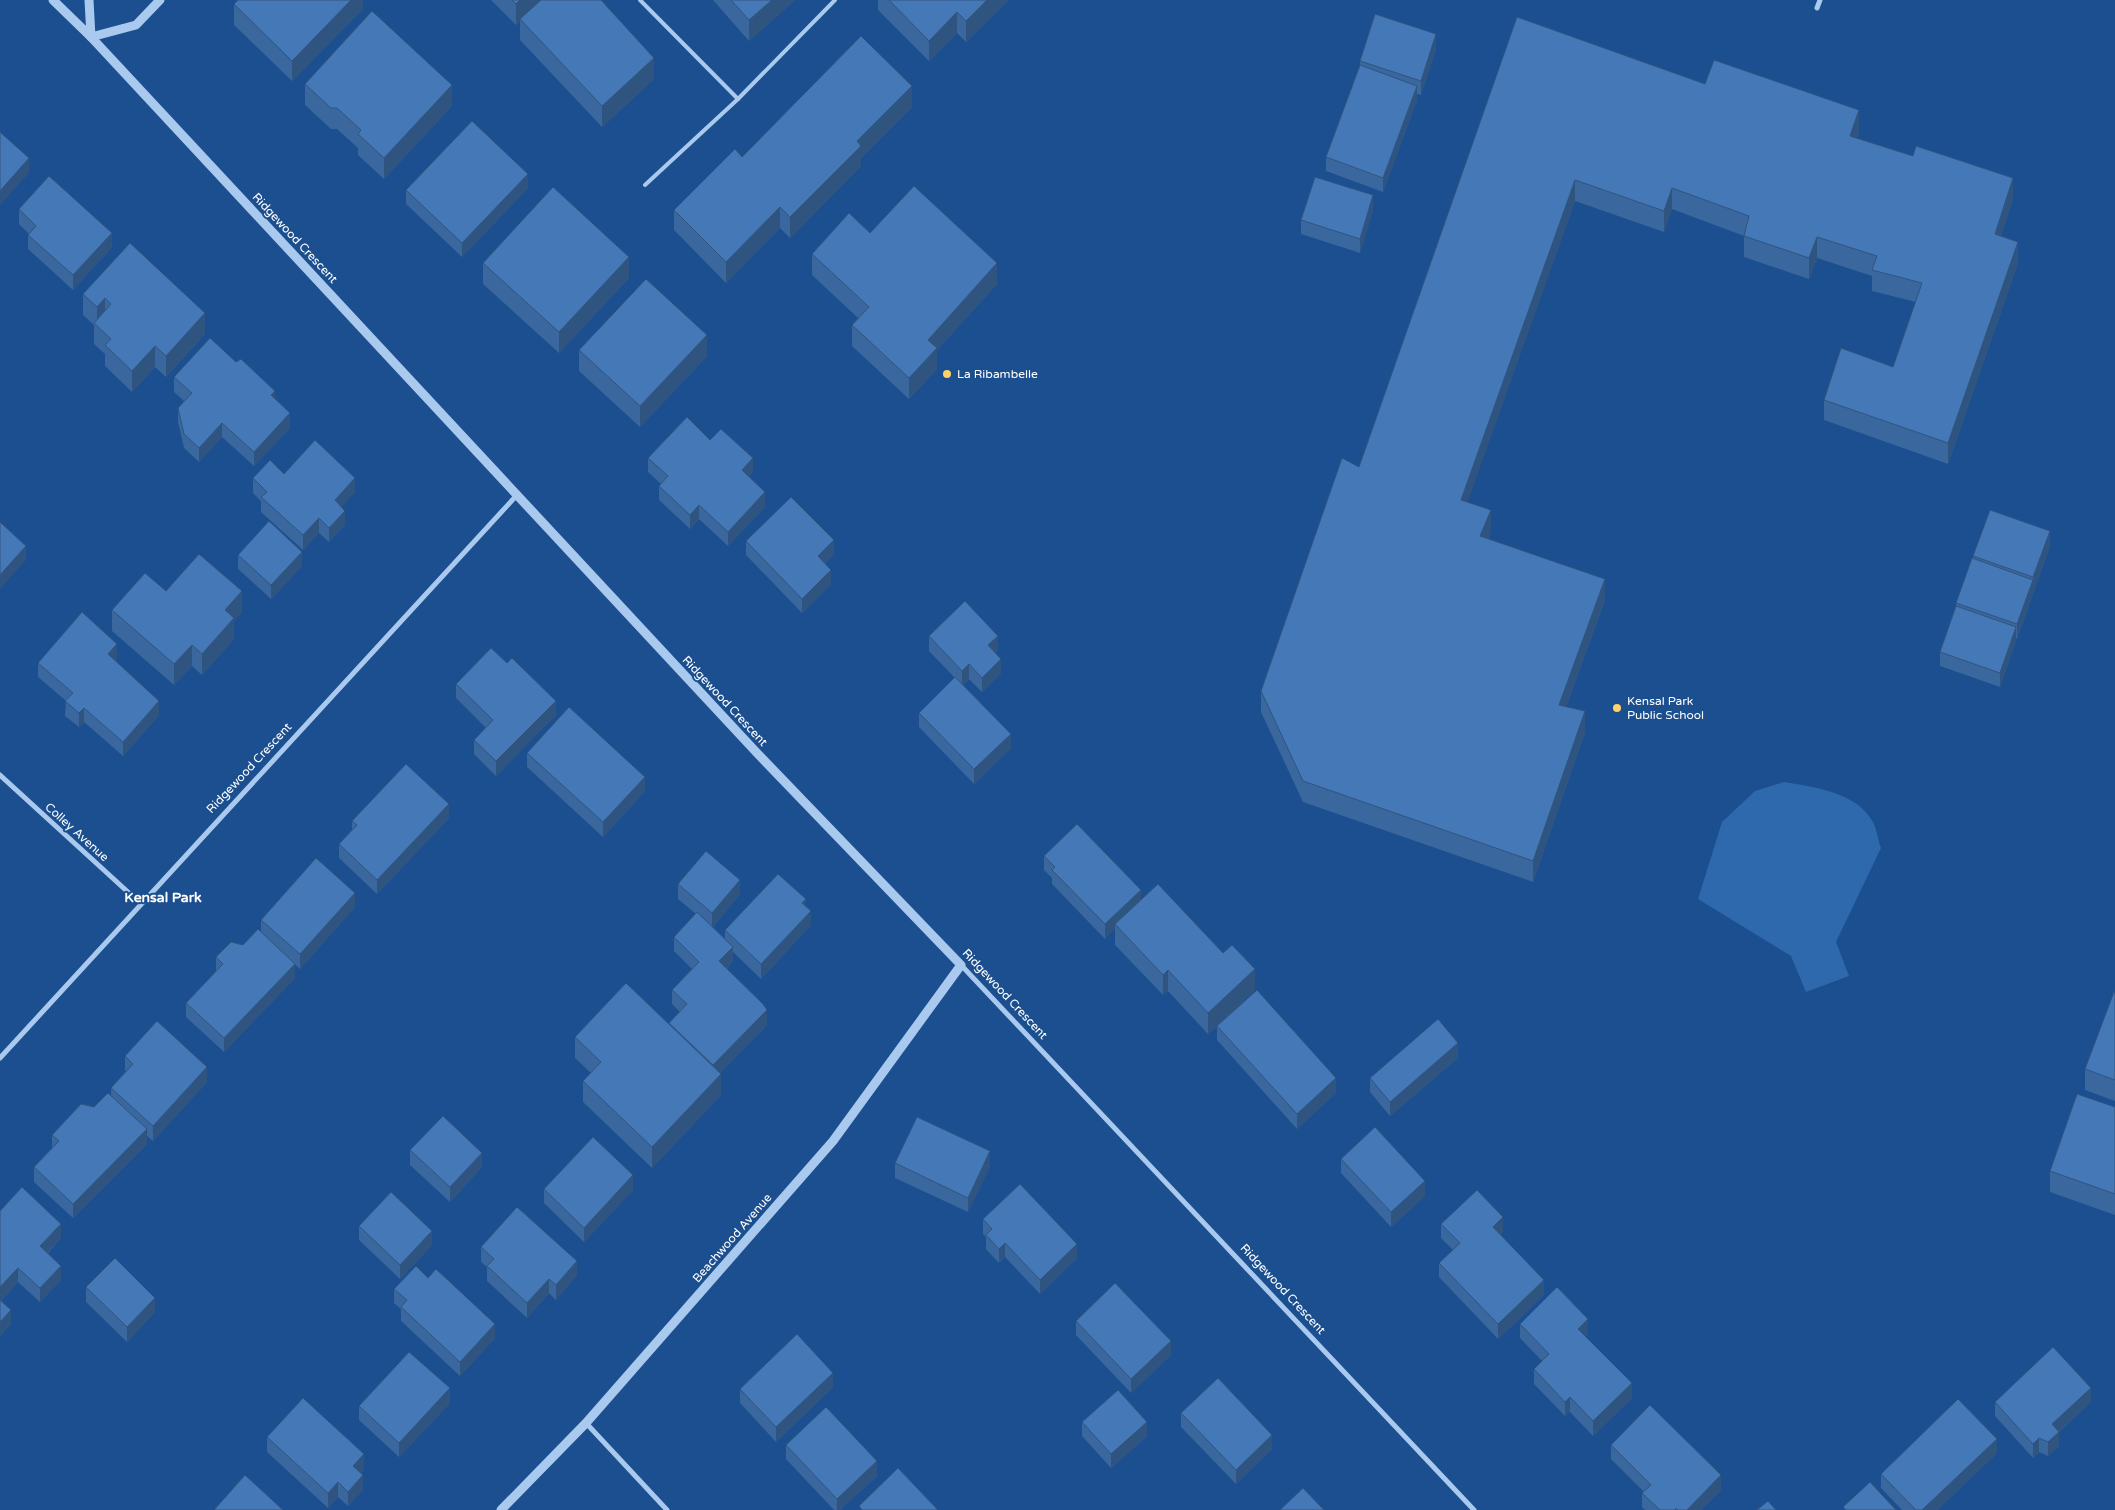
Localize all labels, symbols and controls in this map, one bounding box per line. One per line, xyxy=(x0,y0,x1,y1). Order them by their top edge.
street label: Ridgewood Crescent xyxy=(250,190,341,286)
place label: La Ribambelle xyxy=(957,367,1038,381)
marker: La Ribambelle xyxy=(941,368,953,380)
street label: Ridgewood Crescent xyxy=(680,653,771,749)
place label: Kensal Park Public School xyxy=(1627,694,1704,722)
marker: Kensal Park Public School xyxy=(1611,702,1623,714)
street label: Ridgewood Crescent xyxy=(204,720,295,816)
street label: Colley Avenue xyxy=(42,800,112,864)
district label: Kensal Park xyxy=(124,889,202,906)
street label: Ridgewood Crescent xyxy=(960,946,1051,1042)
street label: Beachwood Avenue xyxy=(690,1191,774,1285)
street label: Ridgewood Crescent xyxy=(1238,1241,1329,1337)

